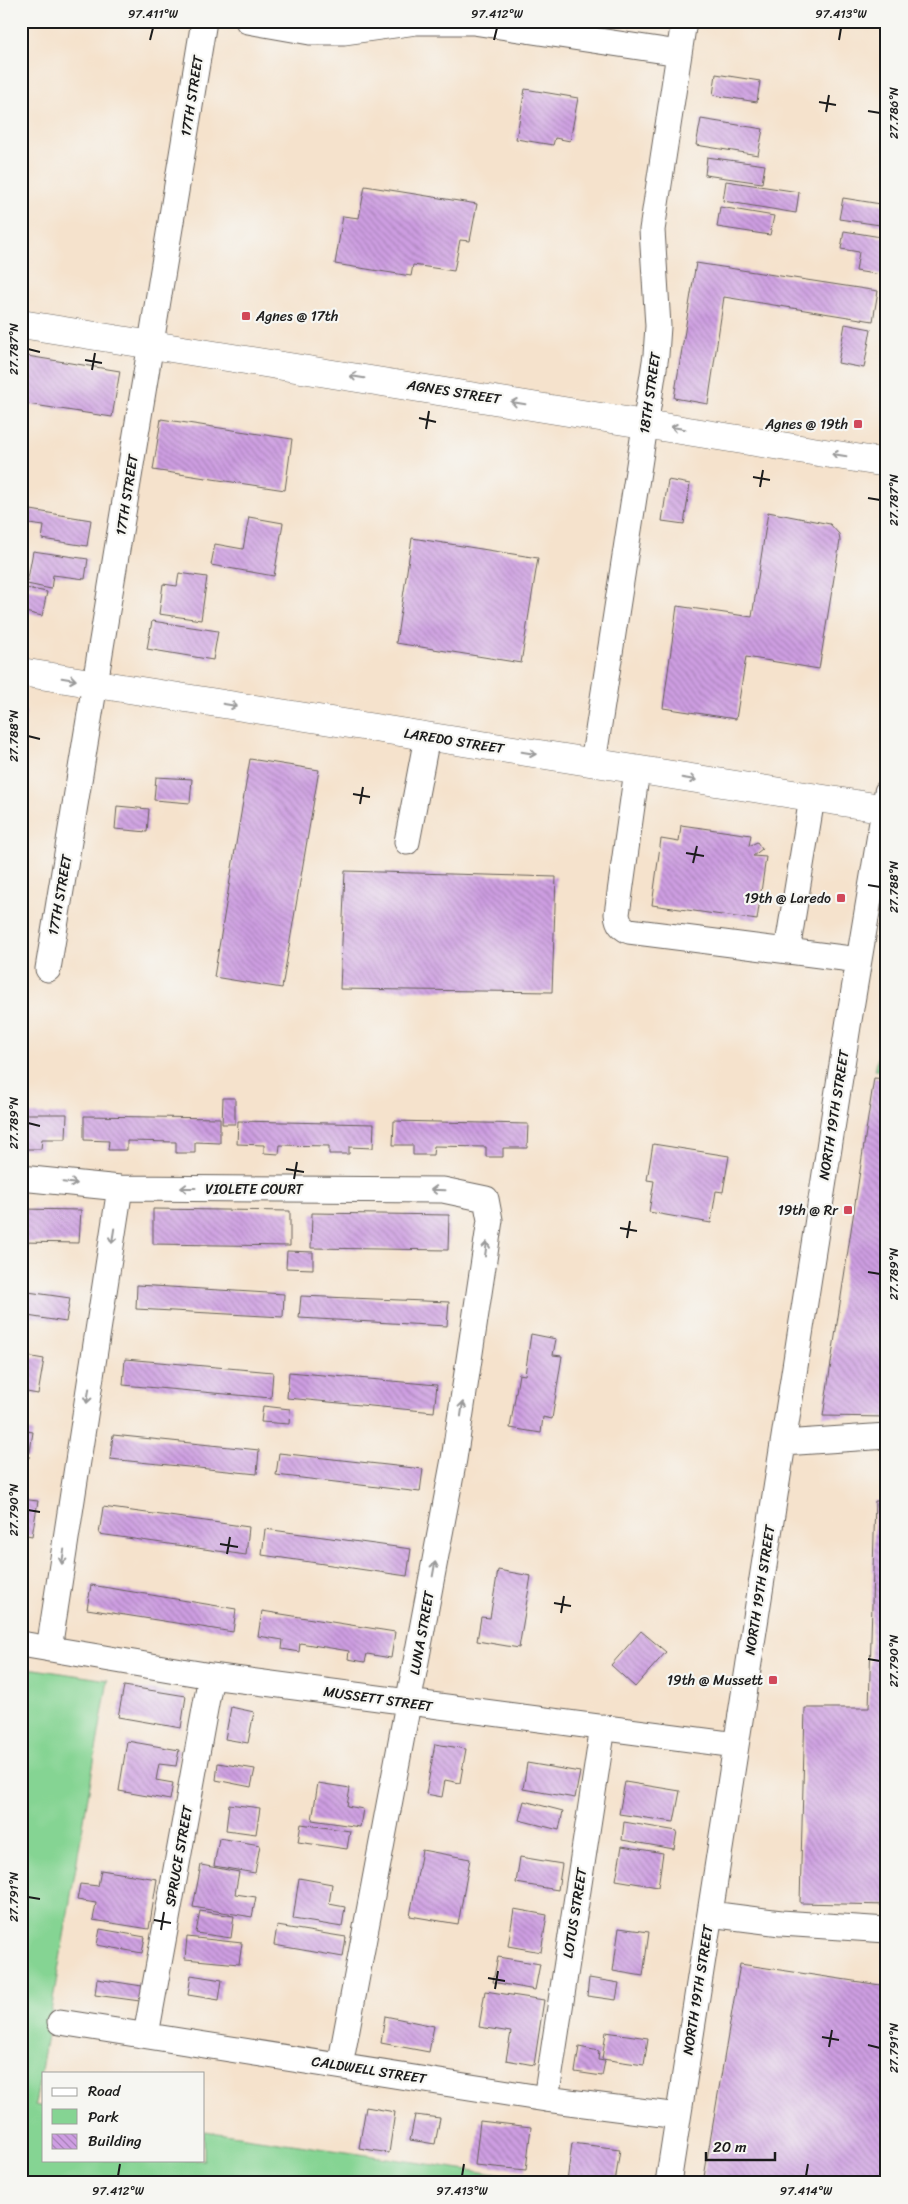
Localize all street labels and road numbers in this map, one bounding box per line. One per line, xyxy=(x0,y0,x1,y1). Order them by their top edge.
street label: 17TH STREET xyxy=(173,53,211,138)
street label: 18TH STREET xyxy=(632,350,668,435)
street label: AGNES STREET xyxy=(404,372,504,412)
street label: 17TH STREET xyxy=(108,452,146,537)
street label: LAREDO STREET xyxy=(402,721,507,761)
street label: 17TH STREET xyxy=(41,852,80,937)
street label: NORTH 19TH STREET xyxy=(811,1047,857,1182)
street label: VIOLETE COURT xyxy=(205,1177,304,1202)
street label: NORTH 19TH STREET xyxy=(737,1522,783,1657)
street label: LUNA STREET xyxy=(402,1588,442,1677)
street label: MUSSETT STREET xyxy=(322,1679,435,1719)
street label: SPRUCE STREET xyxy=(158,1802,200,1908)
street label: LOTUS STREET xyxy=(556,1865,595,1960)
street label: NORTH 19TH STREET xyxy=(675,1922,721,2057)
street label: CALDWELL STREET xyxy=(310,2049,429,2092)

